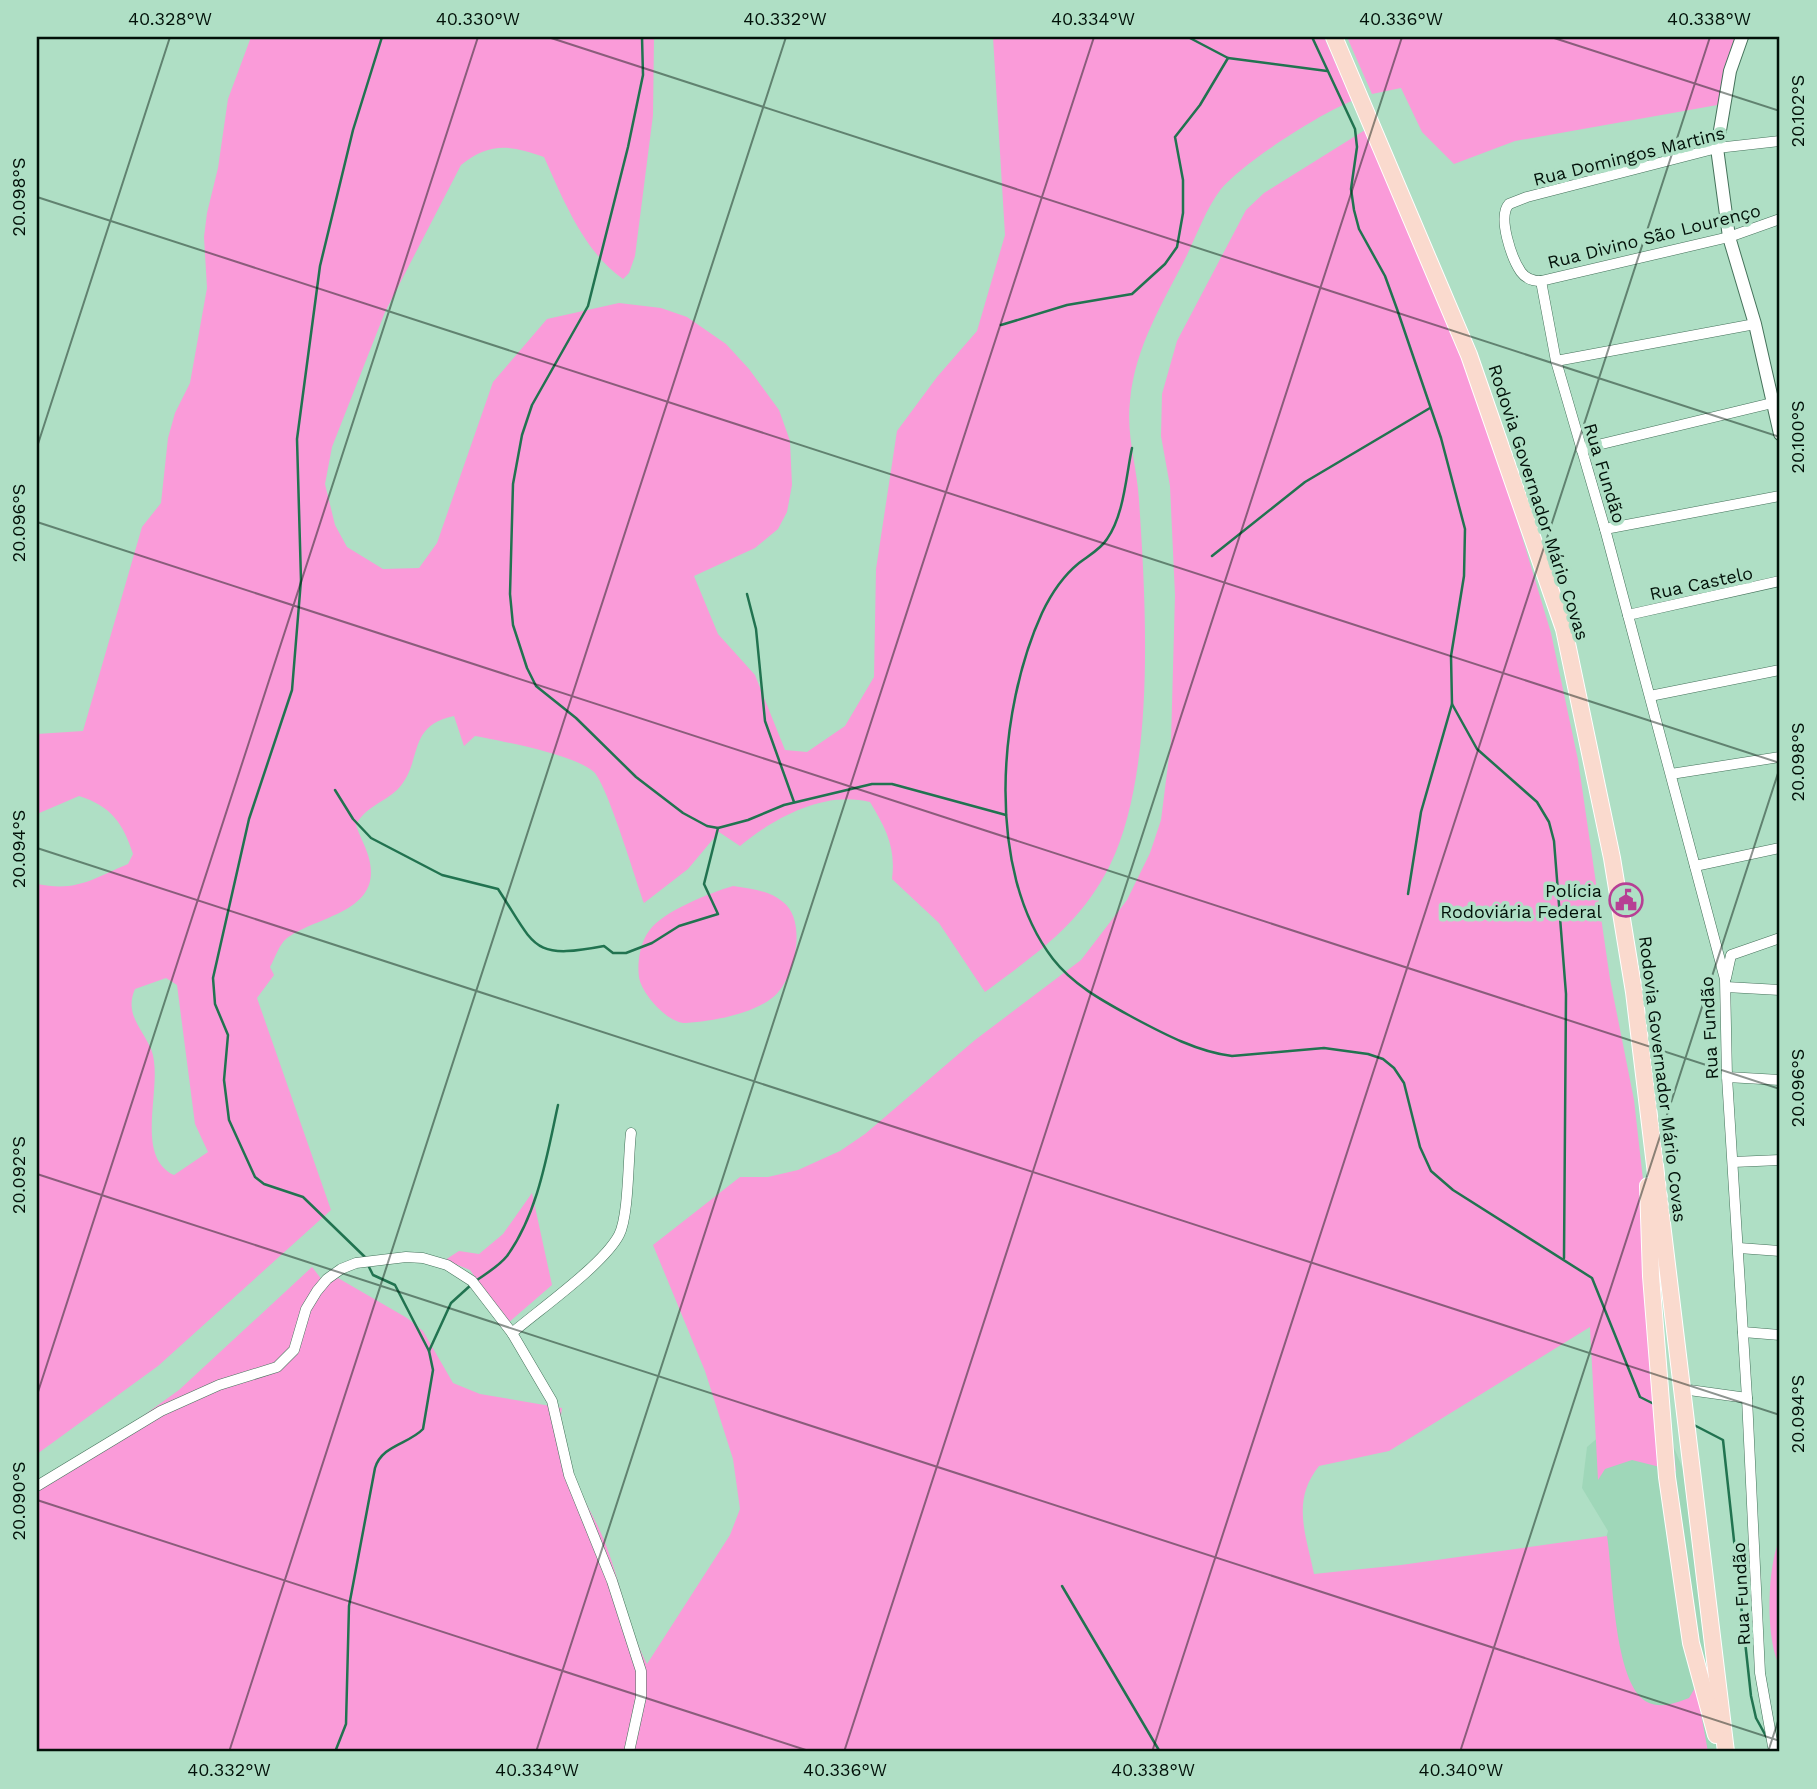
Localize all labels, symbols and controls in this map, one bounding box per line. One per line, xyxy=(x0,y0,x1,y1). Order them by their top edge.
text: 40.328°W xyxy=(128,8,212,29)
text: 40.330°W xyxy=(436,8,520,29)
text: 40.332°W xyxy=(743,8,827,29)
text: 40.334°W xyxy=(1051,8,1135,29)
text: 40.336°W xyxy=(1359,8,1443,29)
text: 40.338°W xyxy=(1667,8,1751,29)
text: 20.102°S xyxy=(1787,75,1808,147)
street label: Rua Domingos Martins xyxy=(1531,122,1727,190)
text: 20.098°S xyxy=(8,158,29,236)
street label: Rua Divino São Lourenço xyxy=(1545,199,1763,273)
street label: Rodovia Governador Mário Covas xyxy=(1484,362,1594,642)
text: 20.100°S xyxy=(1787,400,1808,474)
street label: Rua Fundão xyxy=(1580,420,1630,526)
text: 20.096°S xyxy=(8,484,29,562)
street label: Rua Castelo xyxy=(1647,562,1755,604)
text: 20.098°S xyxy=(1787,723,1808,801)
text: 20.094°S xyxy=(8,810,29,888)
place label: Polícia Rodoviária Federal xyxy=(1440,880,1602,922)
public building icon: Polícia Rodoviária Federal xyxy=(1607,881,1645,919)
street label: Rodovia Governador Mário Covas xyxy=(1635,935,1691,1223)
street label: Rua Fundão xyxy=(1696,976,1722,1080)
text: 20.096°S xyxy=(1787,1049,1808,1127)
text: 20.092°S xyxy=(8,1136,29,1214)
text: 20.094°S xyxy=(1787,1375,1808,1453)
text: 20.090°S xyxy=(8,1462,29,1540)
street label: Rua Fundão xyxy=(1728,1542,1754,1646)
text: 40.332°W xyxy=(187,1759,271,1780)
text: 40.334°W xyxy=(495,1759,579,1780)
text: 40.336°W xyxy=(803,1759,887,1780)
text: 40.338°W xyxy=(1111,1759,1195,1780)
text: 40.340°W xyxy=(1419,1759,1503,1780)

